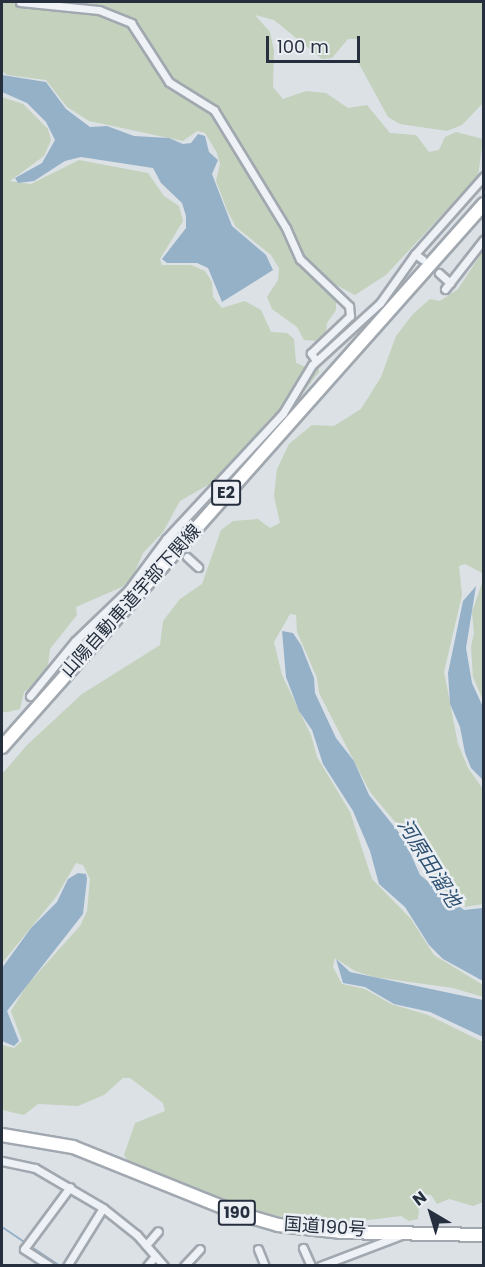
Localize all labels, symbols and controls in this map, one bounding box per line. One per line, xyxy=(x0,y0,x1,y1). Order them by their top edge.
scale bar xyxy=(269,24,364,62)
text: 100 m xyxy=(277,34,329,59)
road number: E2 xyxy=(211,480,241,506)
street label: 山陽自動車道宇部下関線 xyxy=(57,520,205,682)
water label: 河原田溜池 xyxy=(392,814,466,912)
north arrow xyxy=(401,1183,461,1243)
text: N xyxy=(408,1186,431,1211)
road number: 190 xyxy=(218,1200,256,1226)
street label: 国道190号 xyxy=(283,1213,367,1241)

